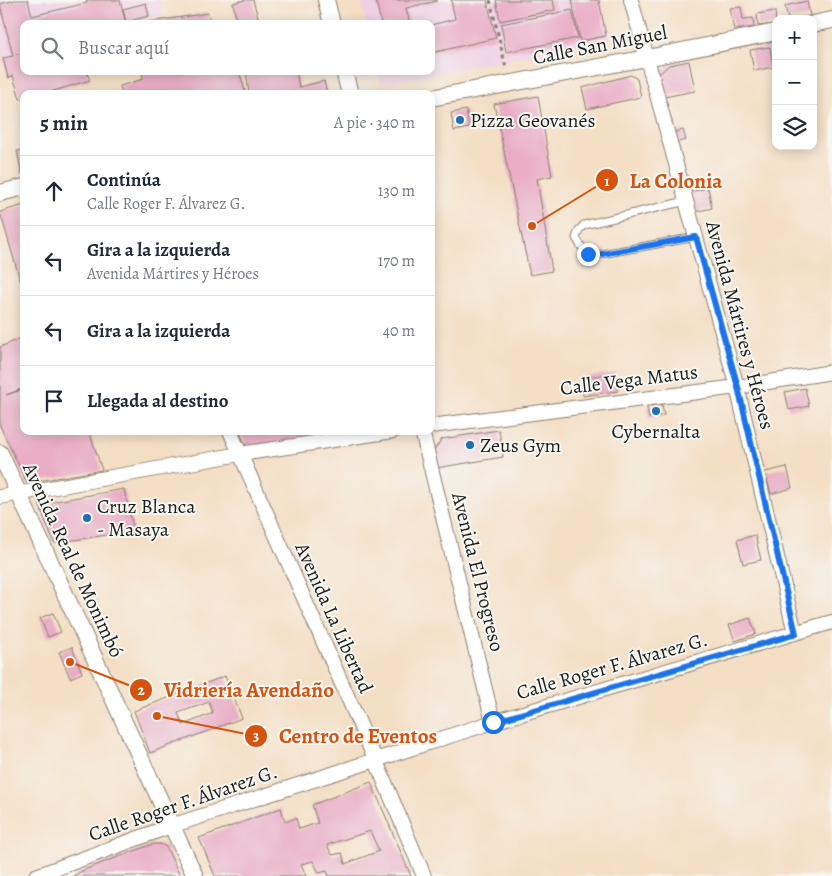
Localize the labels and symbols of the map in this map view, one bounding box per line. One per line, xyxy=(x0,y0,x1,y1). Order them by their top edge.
street label: Calle San Miguel xyxy=(531,19,669,71)
place label: Pizza Geovanés xyxy=(470,107,596,134)
marker: Pizza Geovanés xyxy=(454,114,466,126)
callout: La Colonia xyxy=(595,162,733,198)
text: La Colonia xyxy=(630,167,723,195)
text: 1 xyxy=(604,171,610,191)
street label: Avenida Mártires y Héroes xyxy=(699,217,781,432)
route end xyxy=(577,243,600,266)
street label: Calle Vega Matus xyxy=(559,358,699,402)
marker: Cybernalta xyxy=(650,405,662,417)
place label: Cybernalta xyxy=(611,418,701,445)
place label: Zeus Gym xyxy=(480,432,562,459)
marker: Zeus Gym xyxy=(464,439,476,451)
street label: Avenida Real de Monimbó xyxy=(16,457,130,662)
street label: Avenida El Progreso xyxy=(445,489,511,654)
place label: Cruz Blanca - Masaya xyxy=(97,493,196,543)
marker: Cruz Blanca - Masaya xyxy=(81,512,93,524)
street label: Avenida La Libertad xyxy=(288,538,379,698)
street label: Calle Roger F. Álvarez G. xyxy=(513,626,711,706)
callout: Vidriería Avendaño xyxy=(129,672,344,708)
text: Vidriería Avendaño xyxy=(163,676,334,704)
text: 2 xyxy=(137,680,145,700)
route start xyxy=(482,711,505,734)
callout: Centro de Eventos xyxy=(244,718,447,754)
text: Centro de Eventos xyxy=(279,722,437,750)
text: 3 xyxy=(253,726,259,746)
street label: Calle Roger F. Álvarez G. xyxy=(85,758,281,848)

